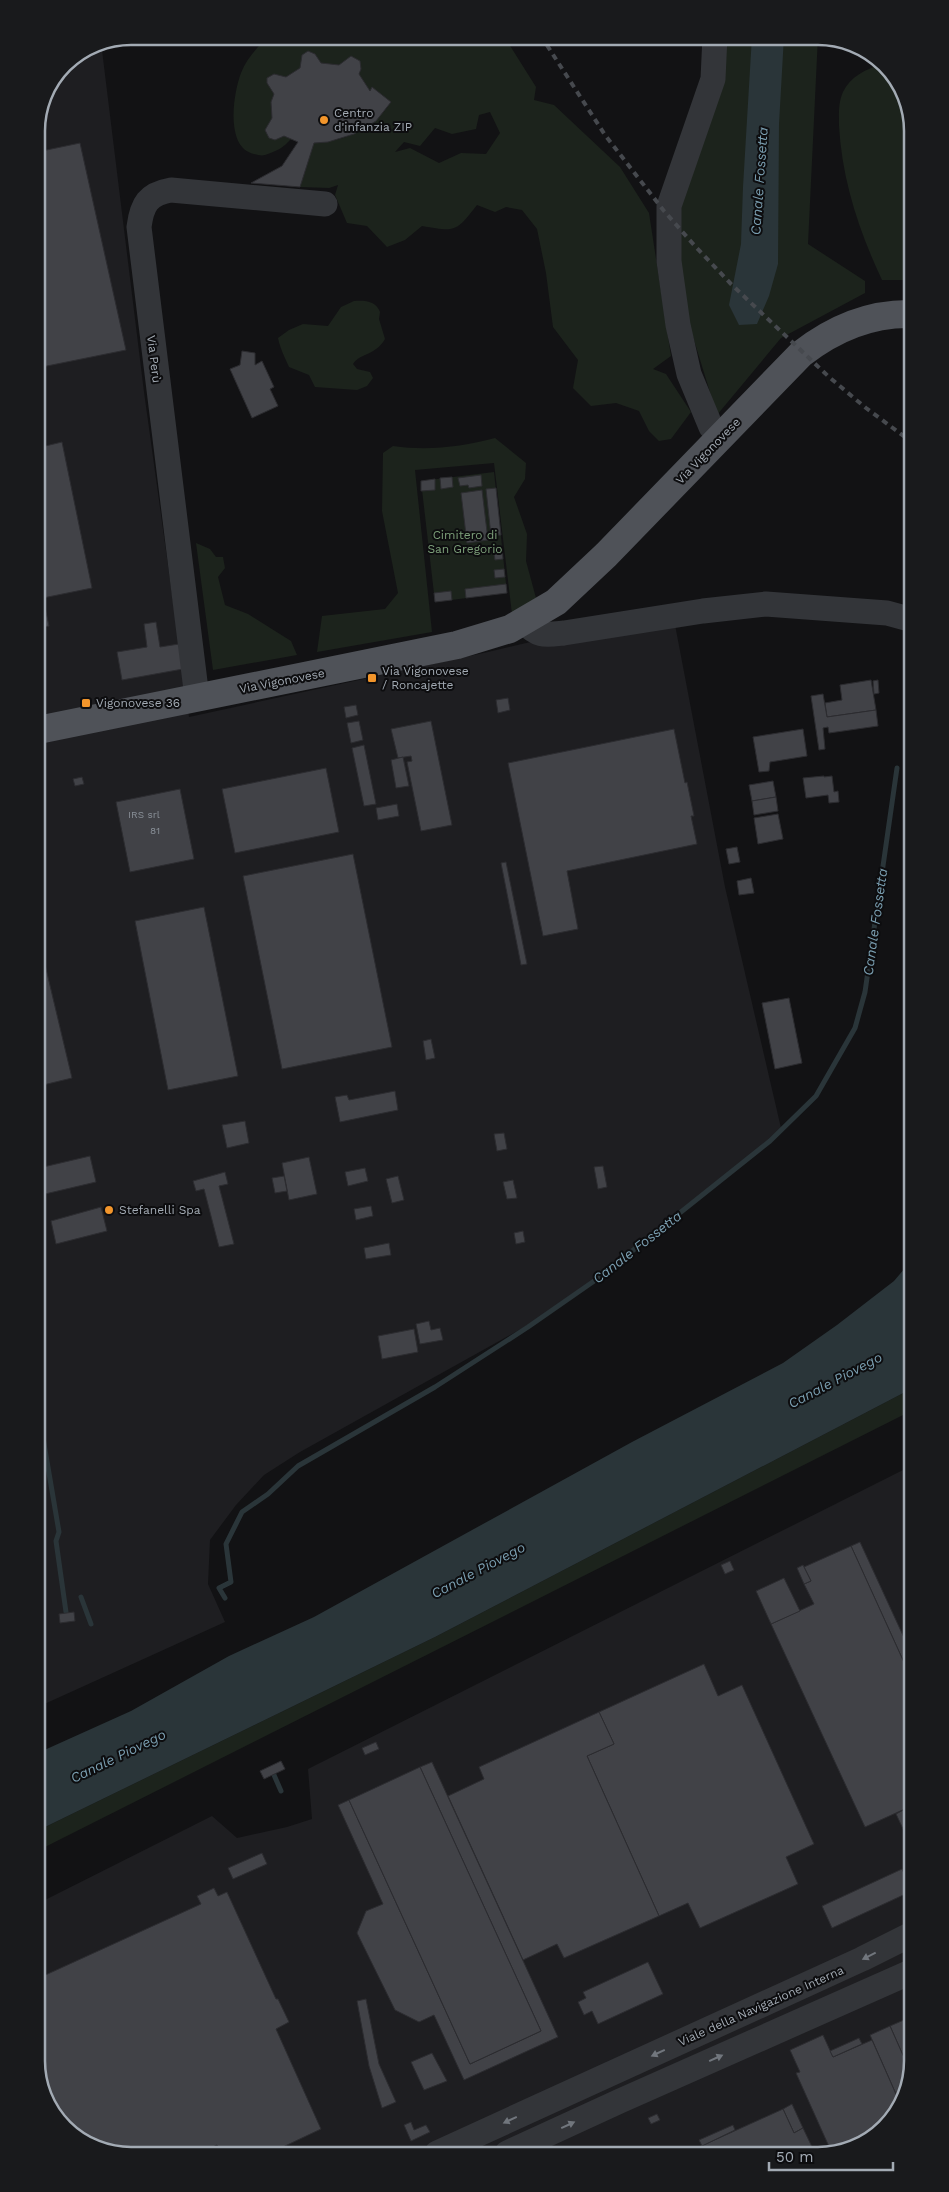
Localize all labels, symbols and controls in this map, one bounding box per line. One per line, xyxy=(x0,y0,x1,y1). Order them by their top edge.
place label: Centro d'infanzia ZIP xyxy=(334,106,412,134)
marker: Centro d'infanzia ZIP xyxy=(318,114,330,126)
water label: Canale Fossetta xyxy=(747,126,771,236)
street label: Via Perù xyxy=(144,334,164,384)
street label: Via Vigonovese xyxy=(673,415,743,487)
park label: Cimitero di San Gregorio xyxy=(427,528,503,556)
place label: Via Vigonovese / Roncajette xyxy=(382,664,469,692)
street label: Via Vigonovese xyxy=(238,666,326,696)
marker: Via Vigonovese / Roncajette xyxy=(366,672,378,684)
place label: Vigonovese 36 xyxy=(96,696,180,710)
marker: Vigonovese 36 xyxy=(80,697,92,709)
house number: IRS srl xyxy=(128,809,160,820)
house number: 81 xyxy=(150,825,160,836)
water label: Canale Fossetta xyxy=(860,867,891,977)
place label: Stefanelli Spa xyxy=(119,1203,201,1217)
marker: Stefanelli Spa xyxy=(103,1204,115,1216)
water label: Canale Fossetta xyxy=(589,1207,685,1287)
water label: Canale Piovego xyxy=(785,1349,885,1411)
water label: Canale Piovego xyxy=(428,1539,528,1601)
water label: Canale Piovego xyxy=(68,1726,168,1786)
one-way arrow xyxy=(862,1952,876,1960)
street label: Viale della Navigazione Interna xyxy=(676,1963,846,2049)
one-way arrow xyxy=(651,2049,665,2057)
one-way arrow xyxy=(709,2054,723,2062)
one-way arrow xyxy=(503,2117,517,2125)
one-way arrow xyxy=(560,2121,575,2129)
scale bar xyxy=(769,2140,893,2172)
text: 50 m xyxy=(776,2148,813,2166)

